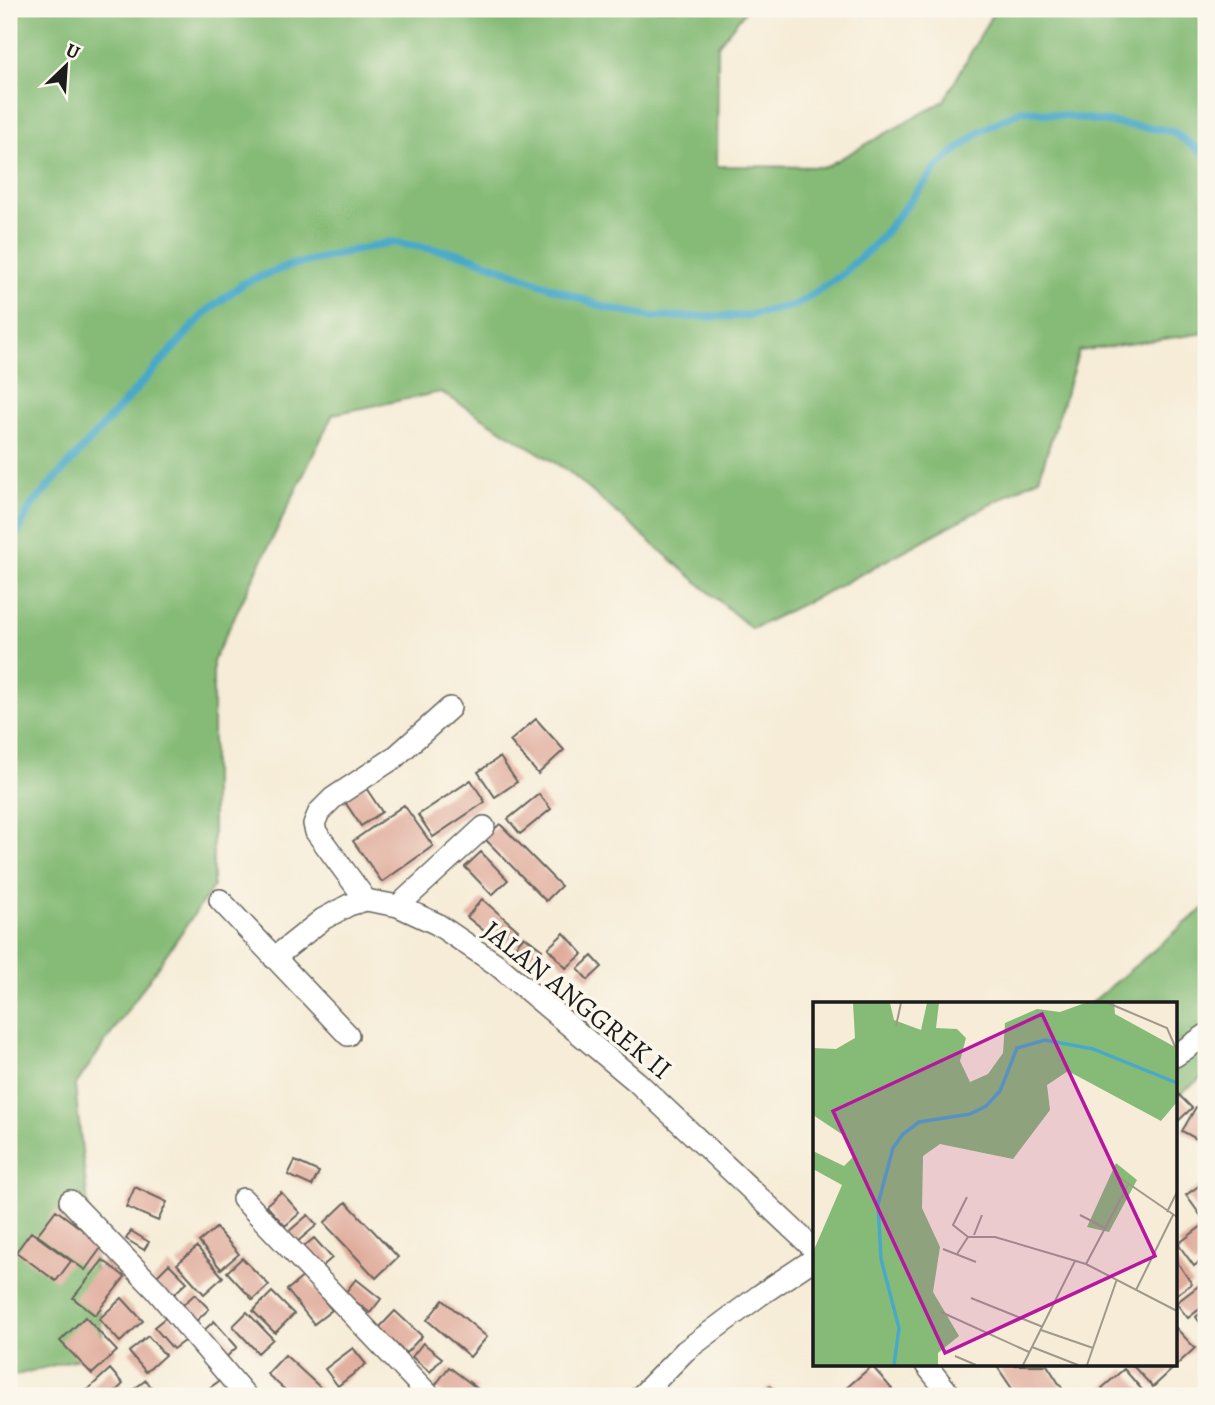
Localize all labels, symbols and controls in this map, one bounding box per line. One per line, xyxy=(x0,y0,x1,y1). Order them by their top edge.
north arrow xyxy=(32,32,102,102)
text: U xyxy=(62,37,84,66)
street label: JALAN ANGGREK II xyxy=(475,912,679,1088)
inset map xyxy=(813,1002,1176,1366)

